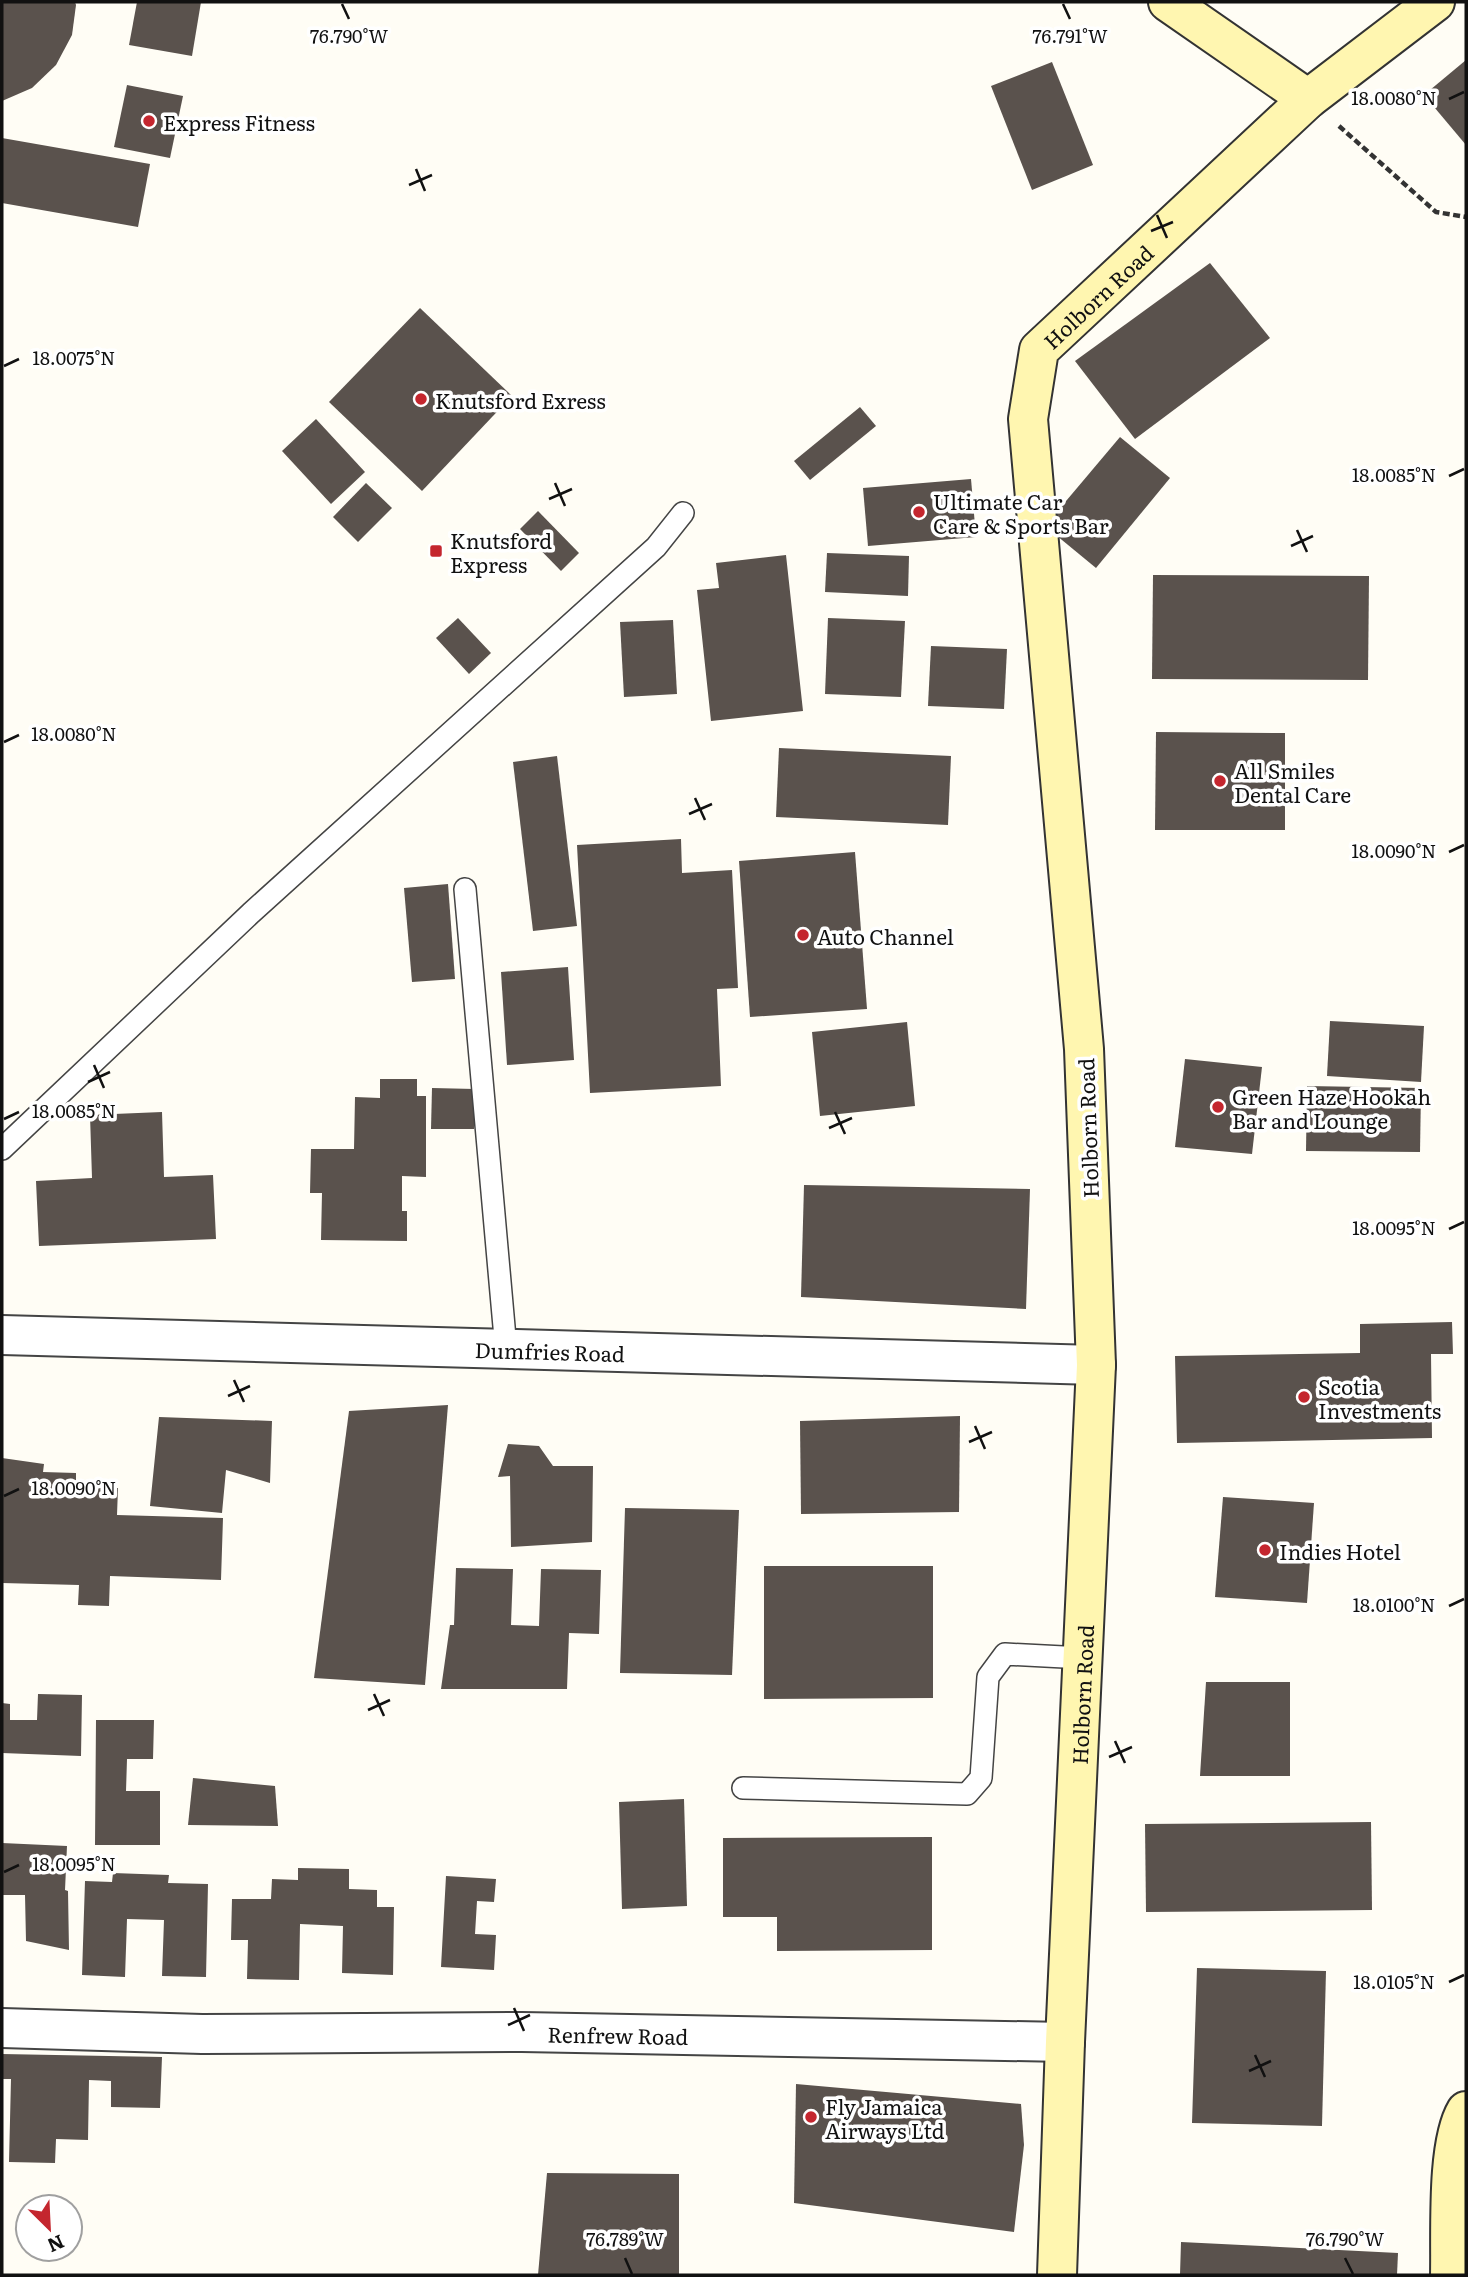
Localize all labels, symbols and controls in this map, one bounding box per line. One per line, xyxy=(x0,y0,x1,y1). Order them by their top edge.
text: 76.790°W xyxy=(310,22,388,49)
text: 76.791°W xyxy=(1032,22,1108,49)
text: 18.0080°N xyxy=(1351,84,1437,111)
place label: Express Fitness xyxy=(163,106,315,137)
marker: Express Fitness xyxy=(141,113,157,129)
street label: Holborn Road xyxy=(1035,236,1159,355)
text: 18.0075°N xyxy=(33,344,115,371)
place label: Knutsford Exress xyxy=(435,384,606,415)
marker: Knutsford Exress xyxy=(413,391,429,407)
text: 18.0085°N xyxy=(1352,461,1436,488)
place label: Ultimate Car Care & Sports Bar xyxy=(933,485,1109,540)
marker: Ultimate Car Care & Sports Bar xyxy=(911,504,927,520)
place label: Knutsford Express xyxy=(450,524,552,579)
marker: Knutsford Express xyxy=(428,543,444,559)
text: 18.0080°N xyxy=(31,720,117,747)
place label: All Smiles Dental Care xyxy=(1234,754,1351,809)
marker: All Smiles Dental Care xyxy=(1212,773,1228,789)
text: 18.0090°N xyxy=(1352,837,1436,864)
place label: Auto Channel xyxy=(817,920,954,951)
marker: Auto Channel xyxy=(795,927,811,943)
street label: Holborn Road xyxy=(1069,1057,1105,1199)
place label: Green Haze Hookah Bar and Lounge xyxy=(1232,1080,1431,1135)
text: 18.0085°N xyxy=(32,1097,116,1124)
marker: Green Haze Hookah Bar and Lounge xyxy=(1210,1099,1226,1115)
text: 18.0095°N xyxy=(1352,1214,1436,1241)
street label: Dumfries Road xyxy=(474,1332,625,1368)
place label: Scotia Investments xyxy=(1318,1370,1441,1425)
marker: Scotia Investments xyxy=(1296,1389,1312,1405)
text: 18.0090°N xyxy=(32,1474,116,1501)
place label: Indies Hotel xyxy=(1279,1535,1401,1566)
marker: Indies Hotel xyxy=(1257,1542,1273,1558)
text: 18.0100°N xyxy=(1353,1591,1435,1618)
street label: Holborn Road xyxy=(1062,1624,1100,1765)
text: 18.0095°N xyxy=(32,1850,116,1877)
text: 18.0105°N xyxy=(1353,1968,1435,1995)
street label: Renfrew Road xyxy=(547,2017,689,2051)
place label: Fly Jamaica Airways Ltd xyxy=(825,2090,945,2145)
marker: Fly Jamaica Airways Ltd xyxy=(803,2109,819,2125)
north arrow xyxy=(14,2193,84,2263)
text: 76.789°W xyxy=(586,2225,664,2252)
text: 76.790°W xyxy=(1306,2225,1384,2252)
text: N xyxy=(43,2228,69,2260)

